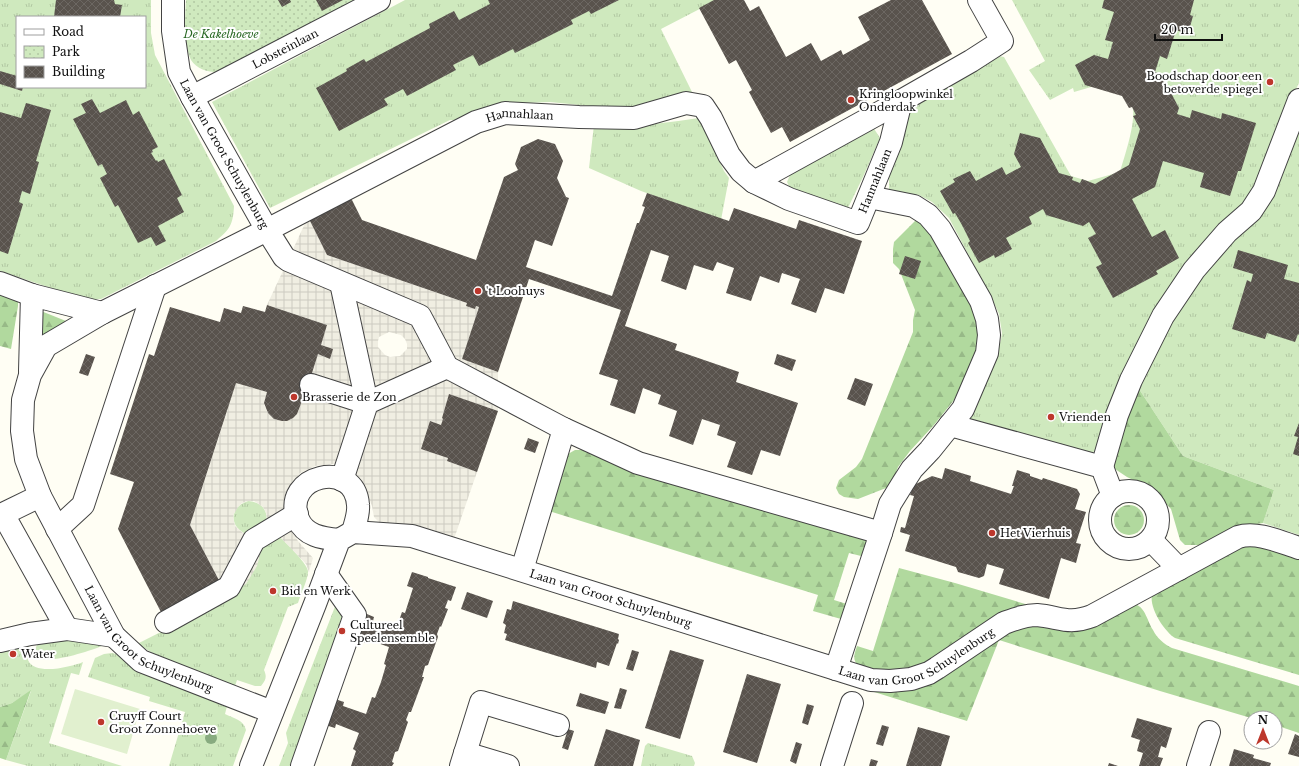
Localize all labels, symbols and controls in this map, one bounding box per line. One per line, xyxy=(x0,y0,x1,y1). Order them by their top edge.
legend xyxy=(16,16,146,88)
scale bar xyxy=(1155,16,1222,42)
text: 20 m xyxy=(1161,22,1193,37)
text: Road xyxy=(52,24,84,39)
street label: Lobsteinlaan xyxy=(250,26,321,72)
park label: De Kakelhoeve xyxy=(183,27,258,41)
text: Park xyxy=(52,44,80,59)
text: Building xyxy=(52,64,106,79)
place label: Boodschap door een betoverde spiegel xyxy=(1146,69,1262,96)
street label: Laan van Groot Schuylenburg xyxy=(177,77,272,232)
marker: Boodschap door een betoverde spiegel xyxy=(1265,77,1275,87)
place label: Kringloopwinkel Onderdak xyxy=(859,87,953,114)
marker: Kringloopwinkel Onderdak xyxy=(846,95,856,105)
street label: Hannahlaan xyxy=(484,106,554,126)
street label: Hannahlaan xyxy=(856,146,895,215)
place label: 't Loohuys xyxy=(486,284,545,298)
marker: 't Loohuys xyxy=(473,286,483,296)
place label: Brasserie de Zon xyxy=(302,390,397,404)
marker: Brasserie de Zon xyxy=(289,392,299,402)
place label: Vrienden xyxy=(1058,410,1112,424)
marker: Vrienden xyxy=(1046,412,1056,422)
place label: Het Vierhuis xyxy=(1000,526,1071,540)
marker: Het Vierhuis xyxy=(987,528,997,538)
street label: Laan van Groot Schuylenburg xyxy=(528,566,694,630)
street label: Laan van Groot Schuylenburg xyxy=(82,583,215,695)
place label: Bid en Werk xyxy=(281,584,351,598)
marker: Bid en Werk xyxy=(268,586,278,596)
place label: Cultureel Speelensemble xyxy=(350,618,435,645)
street label: Laan van Groot Schuylenburg xyxy=(837,624,997,688)
marker: Cultureel Speelensemble xyxy=(337,626,347,636)
place label: Water xyxy=(20,647,56,661)
marker: Water xyxy=(8,649,18,659)
place label: Cruyff Court Groot Zonnehoeve xyxy=(109,709,216,736)
north arrow xyxy=(1243,710,1283,750)
text: N xyxy=(1258,713,1269,727)
marker: Cruyff Court Groot Zonnehoeve xyxy=(96,717,106,727)

